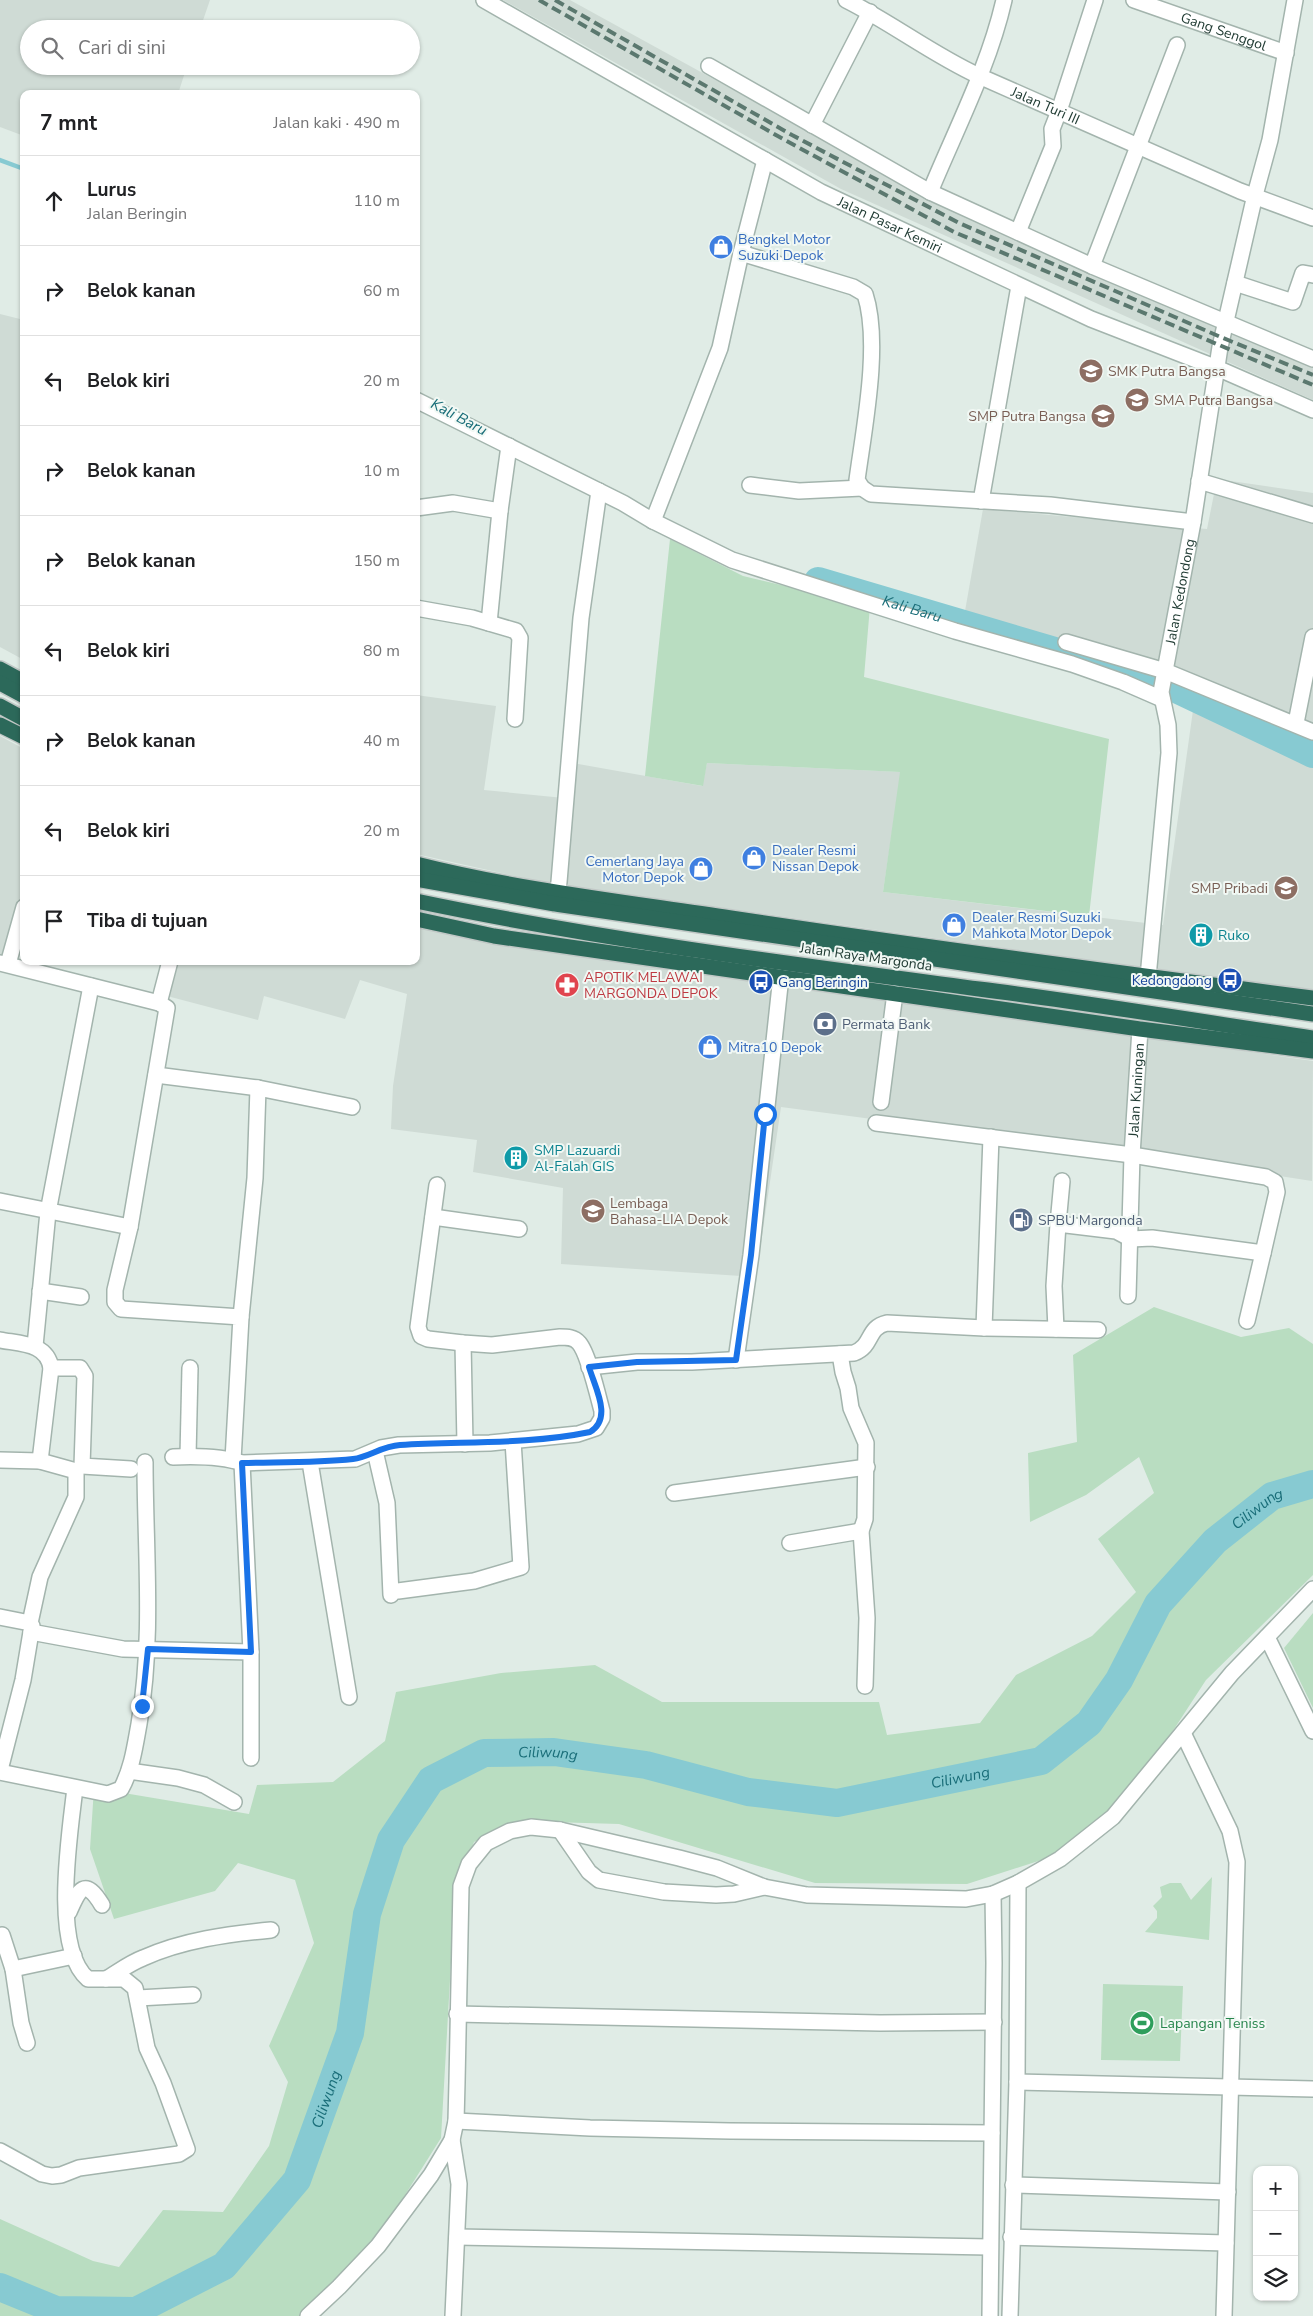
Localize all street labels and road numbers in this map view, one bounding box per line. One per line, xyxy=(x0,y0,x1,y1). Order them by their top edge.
street label: Gang Senggol xyxy=(1178,8,1270,55)
street label: Jalan Turi III xyxy=(1007,82,1083,129)
street label: Jalan Pasar Kemiri xyxy=(834,191,945,257)
street label: Jalan Kedondong xyxy=(1160,537,1199,647)
street label: Jalan Raya Margonda xyxy=(798,938,934,976)
street label: Jalan Kuningan xyxy=(1124,1043,1149,1139)

